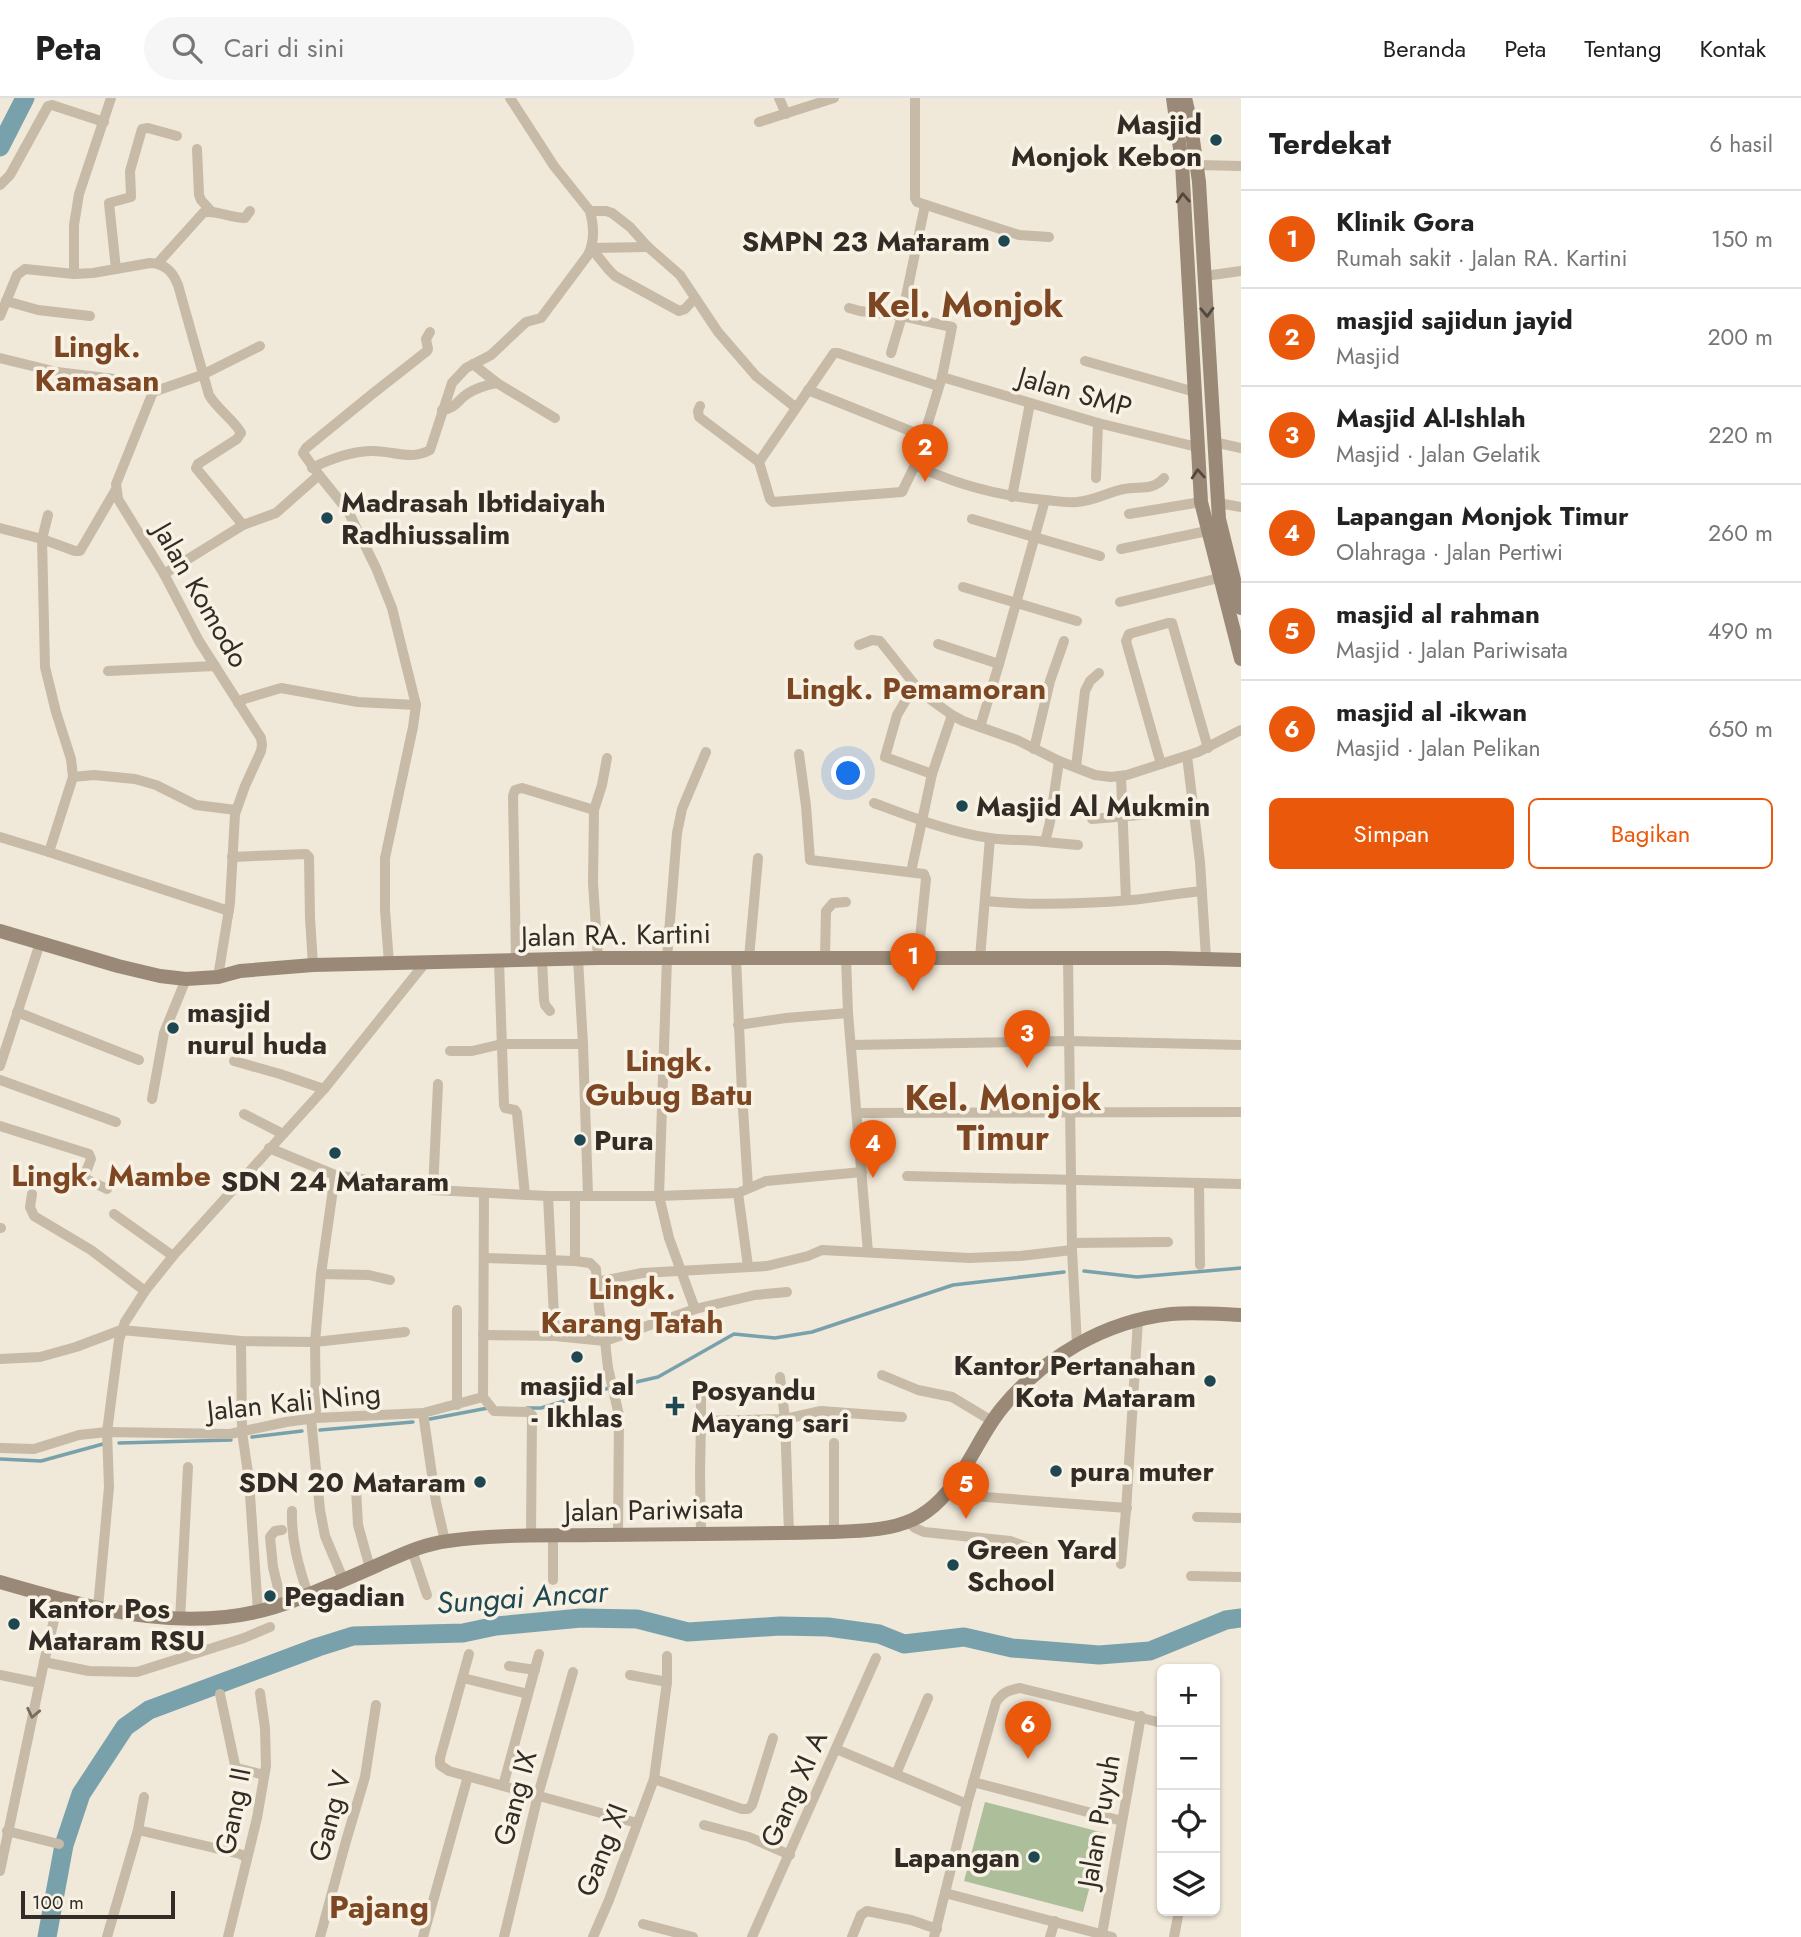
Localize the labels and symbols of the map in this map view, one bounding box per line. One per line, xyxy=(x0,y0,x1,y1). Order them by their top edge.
place label: Masjid Monjok Kebon xyxy=(1011,104,1202,177)
marker: Masjid Monjok Kebon xyxy=(1208,132,1224,148)
one-way arrow xyxy=(1175,192,1190,203)
place label: SMPN 23 Mataram xyxy=(742,221,990,262)
marker: SMPN 23 Mataram xyxy=(996,233,1012,249)
district label: Kel. Monjok xyxy=(866,280,1064,330)
one-way arrow xyxy=(1199,307,1214,318)
district label: Lingk. Kamasan xyxy=(34,325,160,402)
street label: Jalan SMP xyxy=(1009,355,1137,428)
pin: 2 xyxy=(902,424,948,482)
one-way arrow xyxy=(1191,468,1206,479)
place label: Madrasah Ibtidaiyah Radhiussalim xyxy=(341,482,606,555)
marker: Madrasah Ibtidaiyah Radhiussalim xyxy=(319,510,335,526)
street label: Jalan Komodo xyxy=(141,511,259,675)
district label: Lingk. Pemamoran xyxy=(786,667,1046,710)
your location xyxy=(831,756,865,790)
place label: Masjid Al Mukmin xyxy=(976,786,1210,827)
marker: Masjid Al Mukmin xyxy=(954,798,970,814)
street label: Jalan RA. Kartini xyxy=(517,913,711,957)
pin: 1 xyxy=(890,933,936,991)
place label: masjid nurul huda xyxy=(187,992,327,1065)
pin: 3 xyxy=(1004,1010,1050,1068)
marker: masjid nurul huda xyxy=(165,1020,181,1036)
district label: Lingk. Gubug Batu xyxy=(585,1039,753,1116)
district label: Kel. Monjok Timur xyxy=(904,1073,1102,1163)
place label: Pura xyxy=(594,1120,654,1161)
pin: 4 xyxy=(850,1120,896,1178)
marker: Pura xyxy=(572,1132,588,1148)
marker: SDN 24 Mataram xyxy=(327,1145,343,1161)
district label: Lingk. Mambe xyxy=(11,1154,211,1197)
place label: SDN 24 Mataram xyxy=(221,1161,449,1202)
district label: Lingk. Karang Tatah xyxy=(541,1267,723,1344)
place label: Kantor Pertanahan Kota Mataram xyxy=(953,1345,1196,1418)
marker: masjid al - Ikhlas xyxy=(569,1349,585,1365)
place label: masjid al - Ikhlas xyxy=(520,1365,634,1438)
place label: Posyandu Mayang sari xyxy=(691,1370,849,1443)
street label: Jalan Kali Ning xyxy=(201,1373,383,1432)
marker: Kantor Pertanahan Kota Mataram xyxy=(1202,1373,1218,1389)
marker: Posyandu Mayang sari xyxy=(665,1396,685,1416)
place label: pura muter xyxy=(1070,1451,1214,1492)
pin: 5 xyxy=(943,1461,989,1519)
place label: SDN 20 Mataram xyxy=(238,1462,466,1503)
marker: pura muter xyxy=(1048,1463,1064,1479)
marker: SDN 20 Mataram xyxy=(472,1474,488,1490)
street label: Jalan Pariwisata xyxy=(560,1488,744,1532)
place label: Green Yard School xyxy=(967,1529,1117,1602)
marker: Green Yard School xyxy=(945,1557,961,1573)
water label: Sungai Ancar xyxy=(435,1569,611,1624)
place label: Pegadian xyxy=(284,1576,405,1617)
place label: Kantor Pos Mataram RSU xyxy=(28,1588,205,1661)
marker: Pegadian xyxy=(262,1588,278,1604)
marker: Kantor Pos Mataram RSU xyxy=(6,1616,22,1632)
pin: 6 xyxy=(1005,1701,1051,1759)
one-way arrow xyxy=(26,1707,41,1719)
street label: Gang XI A xyxy=(750,1724,838,1854)
street label: Gang IX xyxy=(483,1746,547,1850)
street label: Jalan Puyuh xyxy=(1066,1751,1131,1895)
street label: Gang II xyxy=(204,1764,262,1858)
street label: Gang V xyxy=(298,1765,362,1866)
street label: Gang XI xyxy=(566,1798,638,1902)
place label: Lapangan xyxy=(893,1837,1020,1878)
marker: Lapangan xyxy=(1026,1849,1042,1865)
district label: Pajang xyxy=(329,1884,429,1930)
scale bar xyxy=(21,1888,175,1920)

